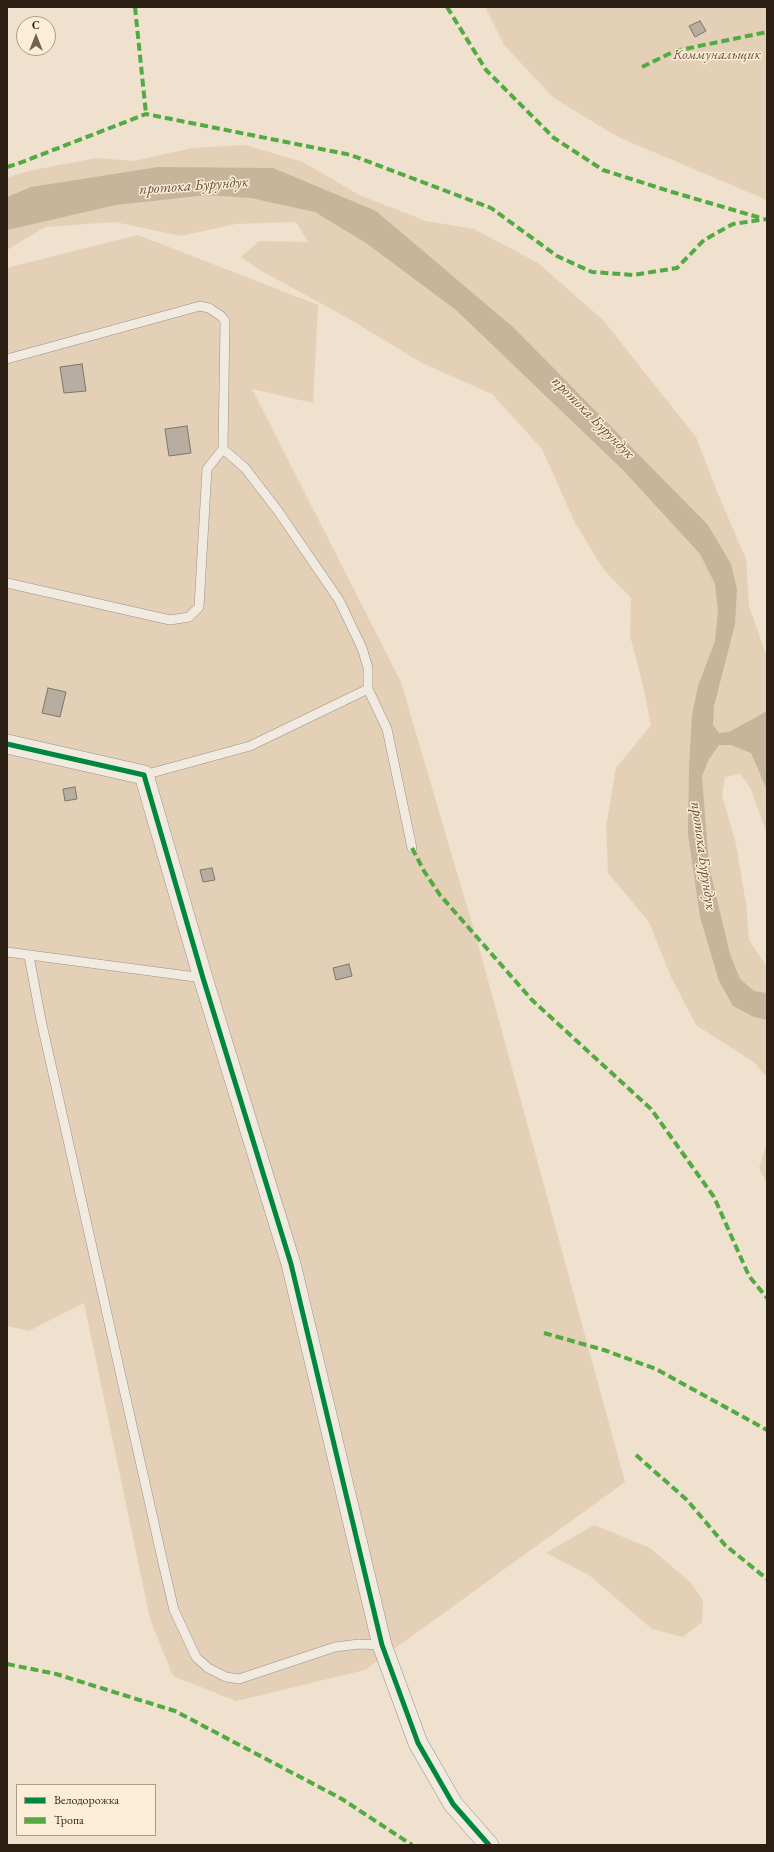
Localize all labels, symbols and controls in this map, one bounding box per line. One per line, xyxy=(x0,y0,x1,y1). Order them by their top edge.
north arrow xyxy=(16,16,56,56)
text: С xyxy=(32,18,40,32)
park label: Коммунальщик xyxy=(673,47,761,63)
water label: протока Бурундук xyxy=(139,173,249,199)
water label: протока Бурундук xyxy=(548,373,638,463)
water label: протока Бурундук xyxy=(686,800,720,912)
legend xyxy=(16,1784,156,1836)
text: Велодорожка xyxy=(54,1792,119,1808)
text: Тропа xyxy=(54,1812,84,1828)

